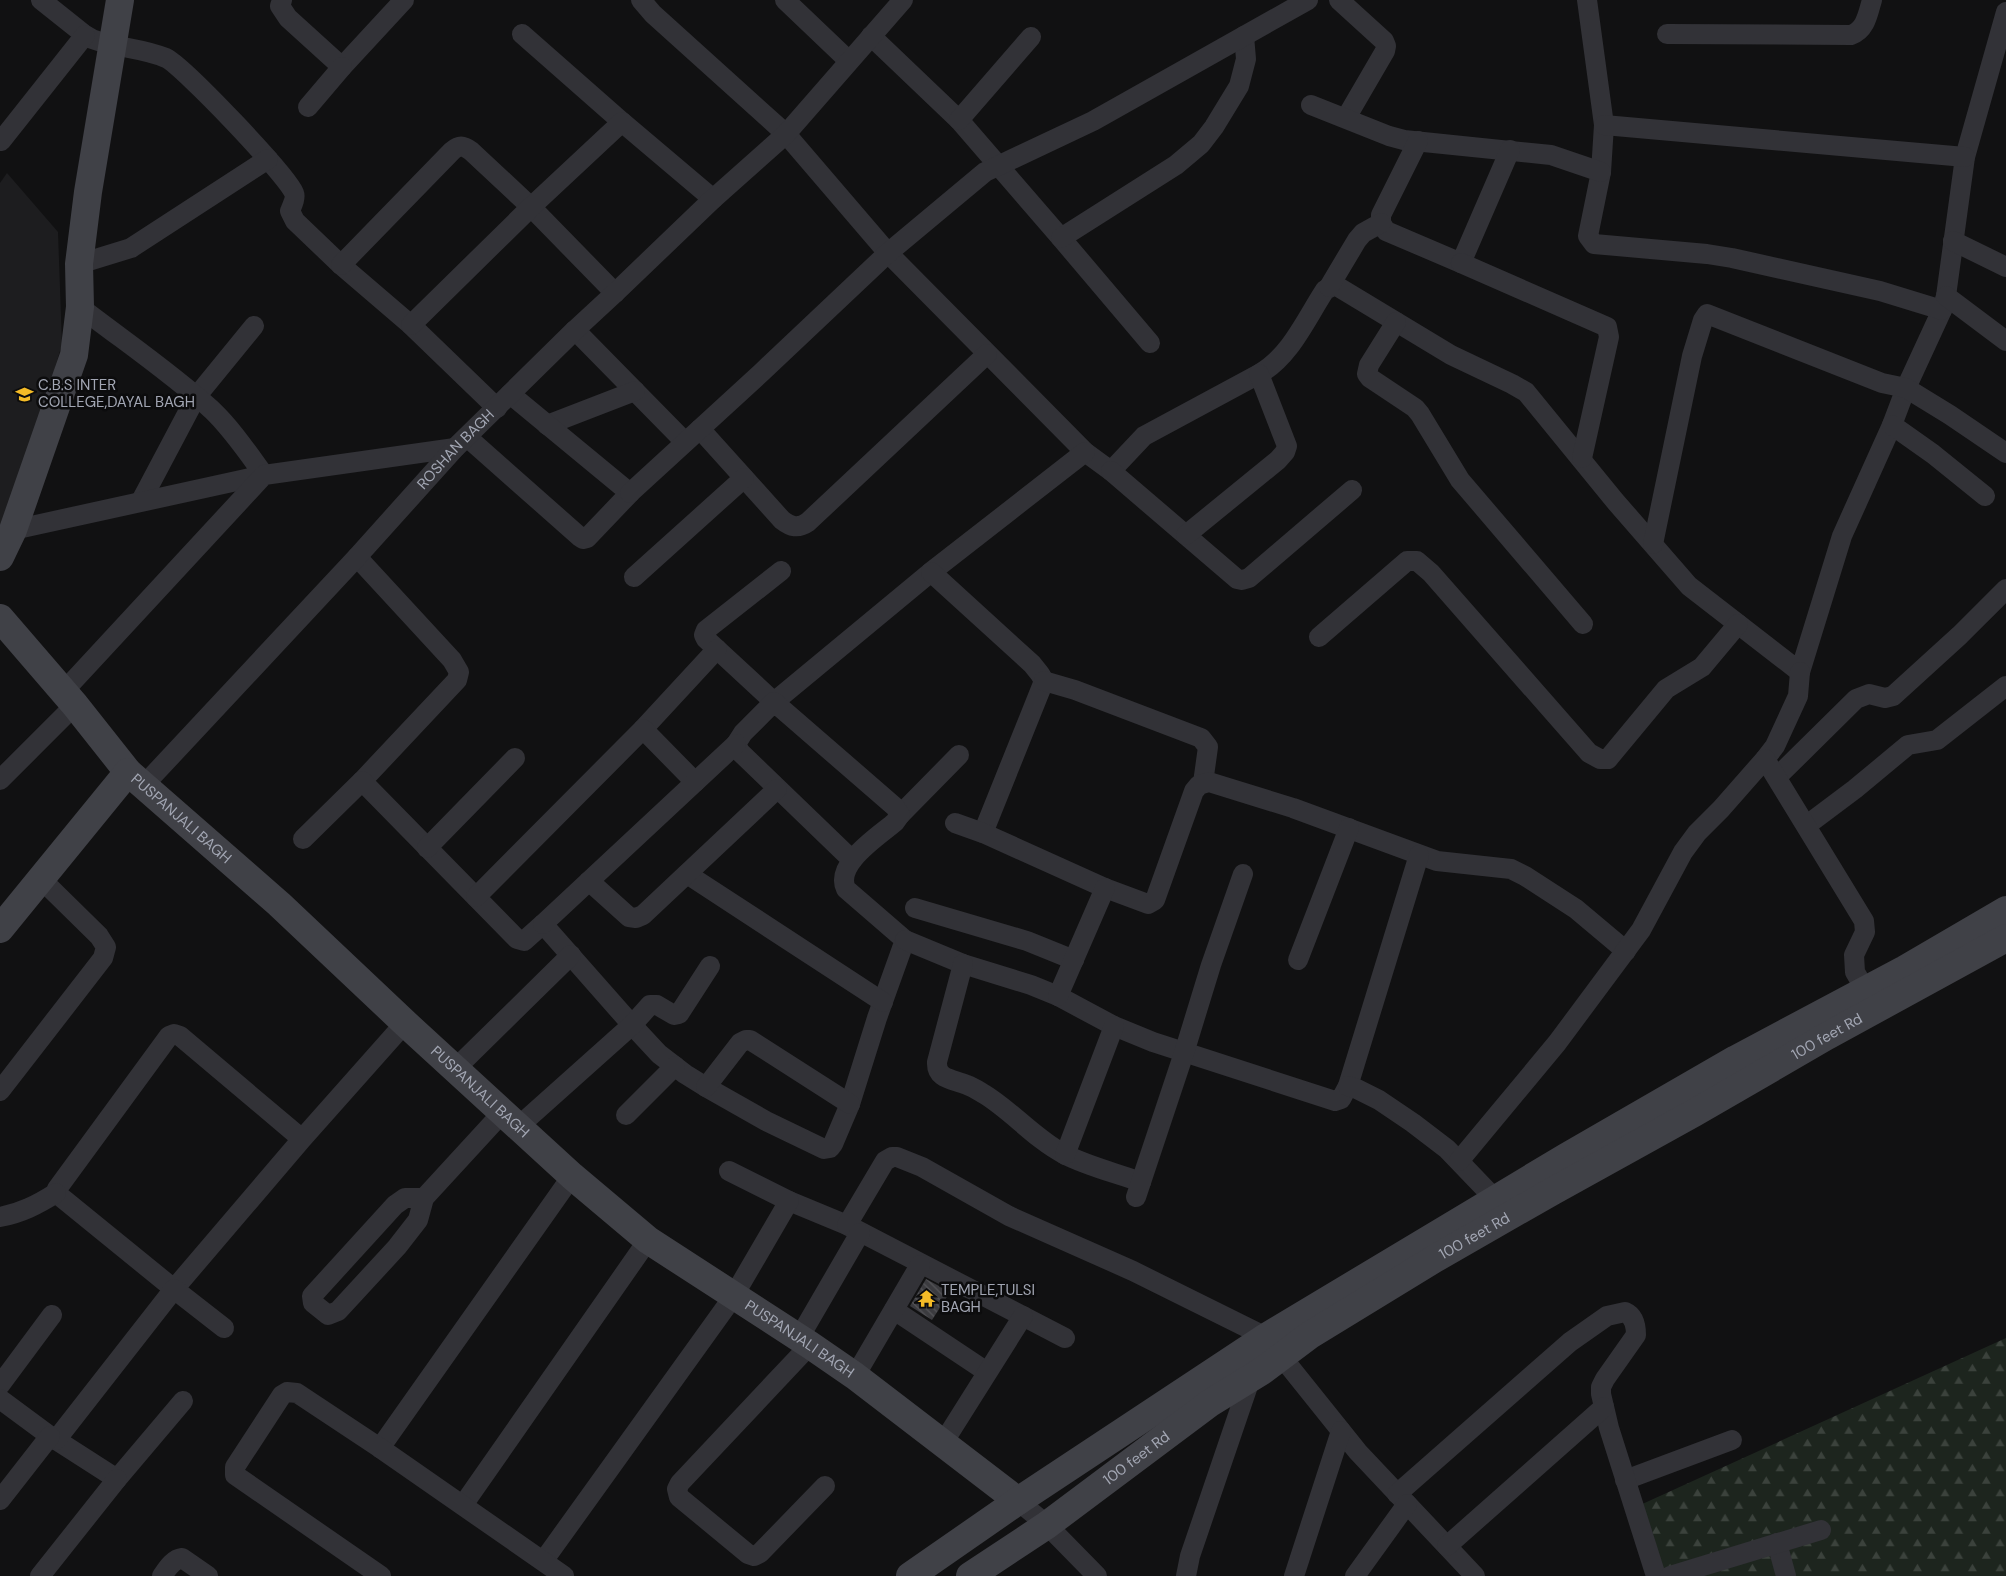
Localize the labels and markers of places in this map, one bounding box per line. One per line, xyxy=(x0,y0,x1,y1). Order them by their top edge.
place label: C.B.S INTER COLLEGE,DAYAL BAGH xyxy=(38,375,195,412)
school or university icon: C.B.S INTER COLLEGE,DAYAL BAGH xyxy=(14,384,34,404)
place label: TEMPLE,TULSI BAGH xyxy=(941,1280,1035,1317)
temple icon: TEMPLE,TULSI BAGH xyxy=(917,1289,937,1309)

